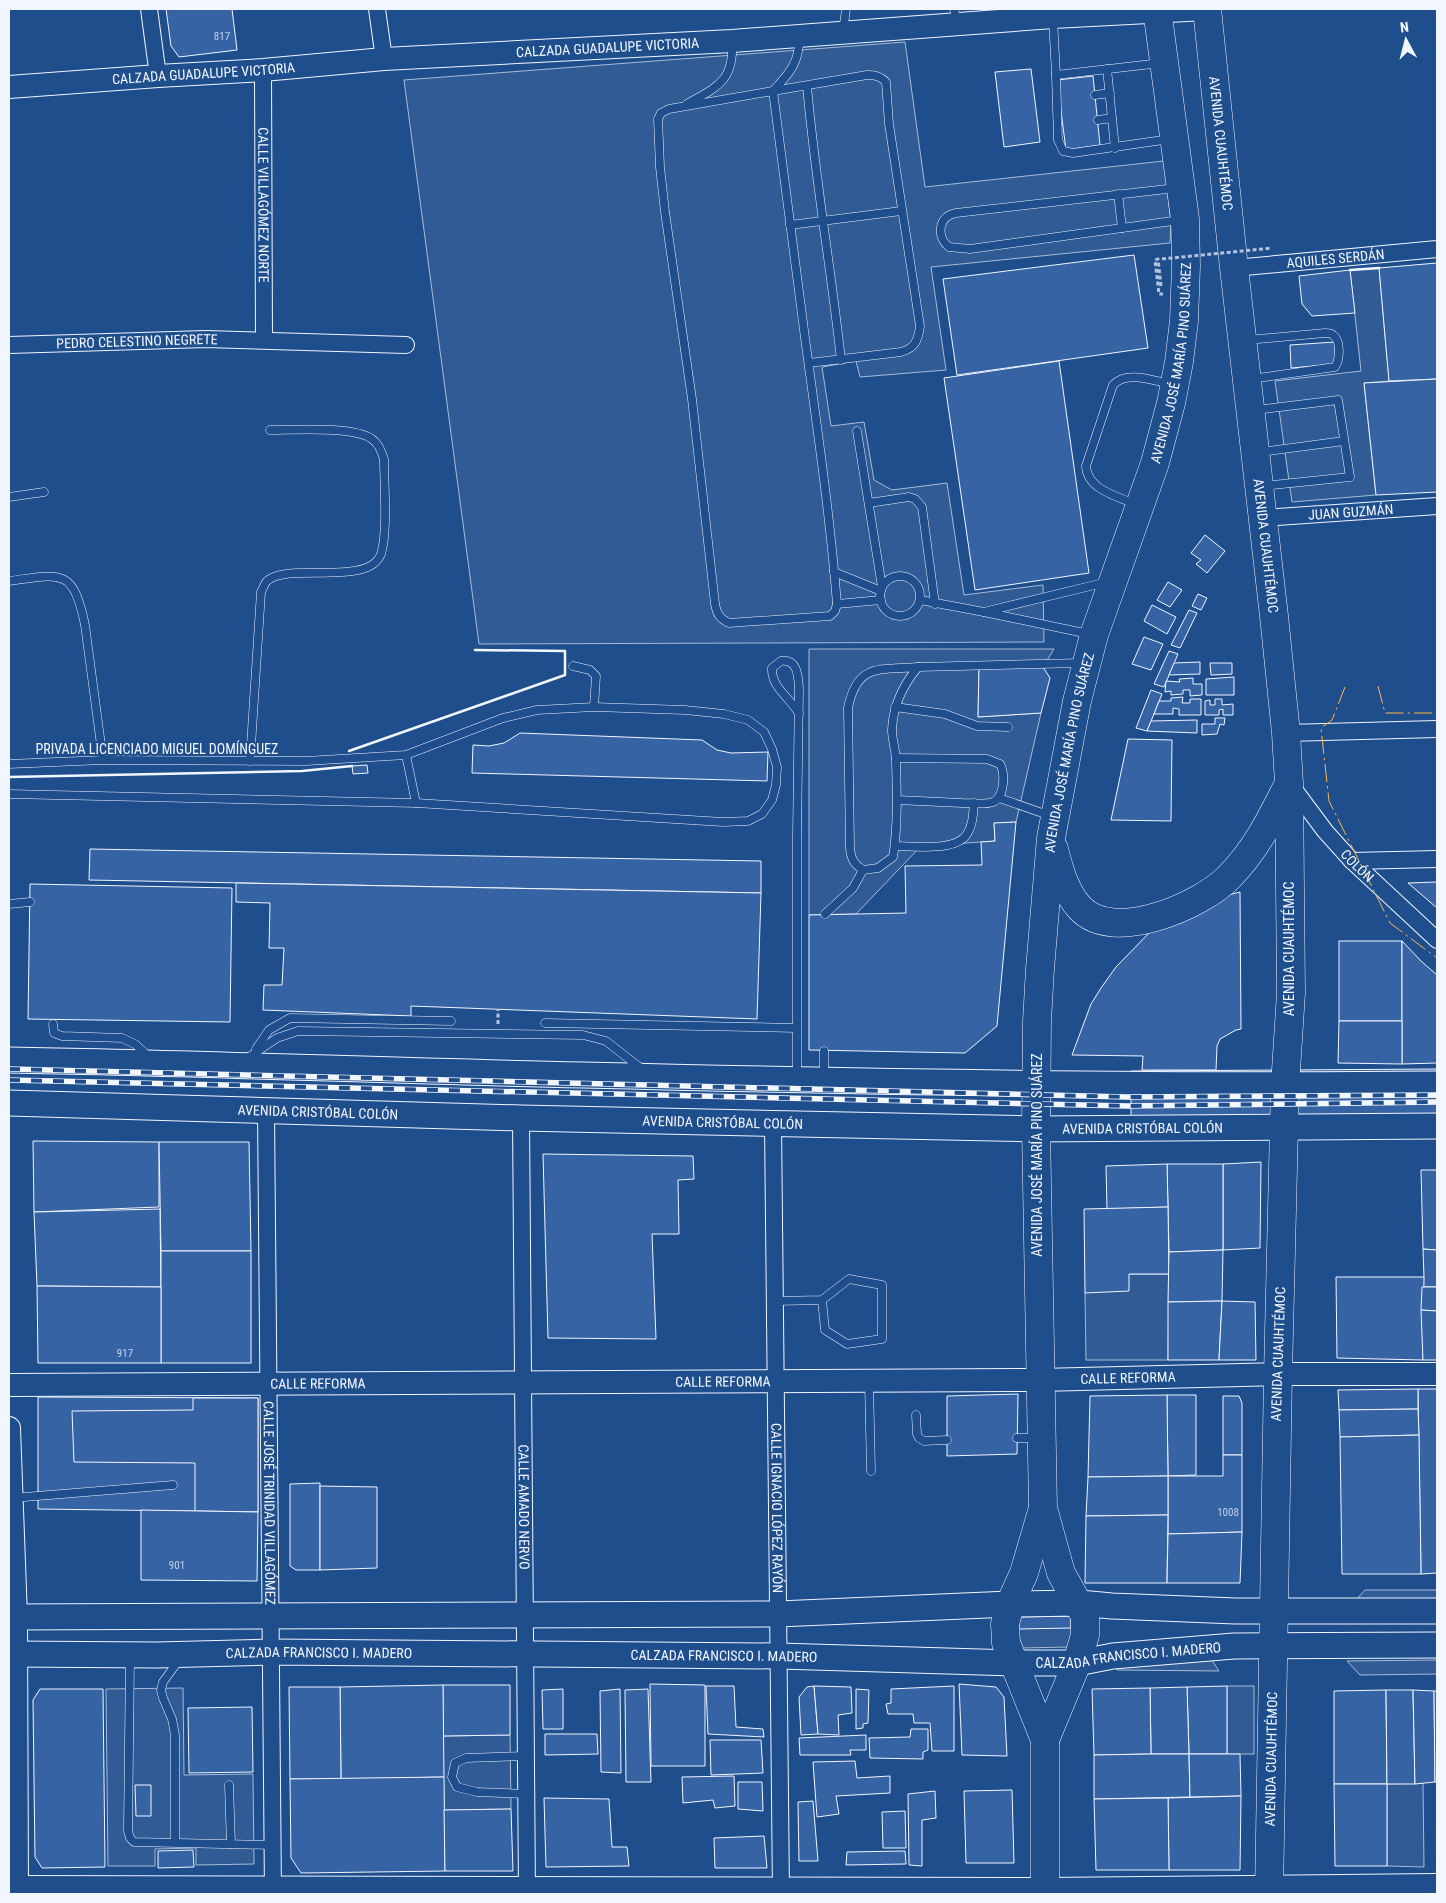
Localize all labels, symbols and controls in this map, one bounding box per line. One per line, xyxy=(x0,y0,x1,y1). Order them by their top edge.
north arrow xyxy=(1381,15,1431,65)
text: N xyxy=(1399,19,1410,36)
house number: 817 xyxy=(214,30,230,43)
street label: CALZADA GUADALUPE VICTORIA xyxy=(516,35,700,60)
street label: CALZADA GUADALUPE VICTORIA xyxy=(111,59,296,87)
street label: AVENIDA CUAUHTÉMOC xyxy=(1206,75,1236,211)
street label: CALLE VILLAGÓMEZ NORTE xyxy=(255,127,273,283)
street label: AQUILES SERDÁN xyxy=(1286,246,1385,271)
street label: AVENIDA JOSÉ MARÍA PINO SUÁREZ xyxy=(1147,262,1194,465)
street label: PEDRO CELESTINO NEGRETE xyxy=(56,331,218,352)
street label: AVENIDA CUAUHTÉMOC xyxy=(1250,478,1282,614)
street label: JUAN GUZMÁN xyxy=(1308,501,1394,523)
street label: AVENIDA JOSÉ MARÍA PINO SUÁREZ xyxy=(1042,651,1097,853)
street label: PRIVADA LICENCIADO MIGUEL DOMÍNGUEZ xyxy=(36,740,278,757)
street label: COLÓN xyxy=(1337,846,1377,885)
street label: AVENIDA CUAUHTÉMOC xyxy=(1280,882,1297,1016)
street label: AVENIDA JOSÉ MARÍA PINO SUÁREZ xyxy=(1028,1053,1045,1257)
street label: AVENIDA CRISTÓBAL COLÓN xyxy=(237,1102,398,1122)
street label: AVENIDA CRISTÓBAL COLÓN xyxy=(642,1113,803,1132)
street label: AVENIDA CRISTÓBAL COLÓN xyxy=(1062,1119,1223,1137)
street label: AVENIDA CUAUHTÉMOC xyxy=(1267,1286,1288,1422)
house number: 917 xyxy=(117,1347,133,1360)
street label: CALLE REFORMA xyxy=(1080,1369,1176,1387)
street label: CALLE REFORMA xyxy=(675,1373,771,1390)
street label: CALLE REFORMA xyxy=(270,1375,366,1392)
street label: CALLE JOSÉ TRINIDAD VILLAGÓMEZ xyxy=(261,1401,279,1605)
street label: CALLE IGNACIO LÓPEZ RAYÓN xyxy=(768,1423,787,1593)
street label: CALLE AMADO NERVO xyxy=(516,1444,532,1570)
house number: 1008 xyxy=(1217,1506,1239,1519)
house number: 901 xyxy=(169,1559,185,1572)
street label: CALZADA FRANCISCO I. MADERO xyxy=(1036,1639,1222,1671)
street label: CALZADA FRANCISCO I. MADERO xyxy=(225,1644,412,1661)
street label: CALZADA FRANCISCO I. MADERO xyxy=(631,1647,817,1665)
street label: AVENIDA CUAUHTÉMOC xyxy=(1261,1691,1280,1826)

